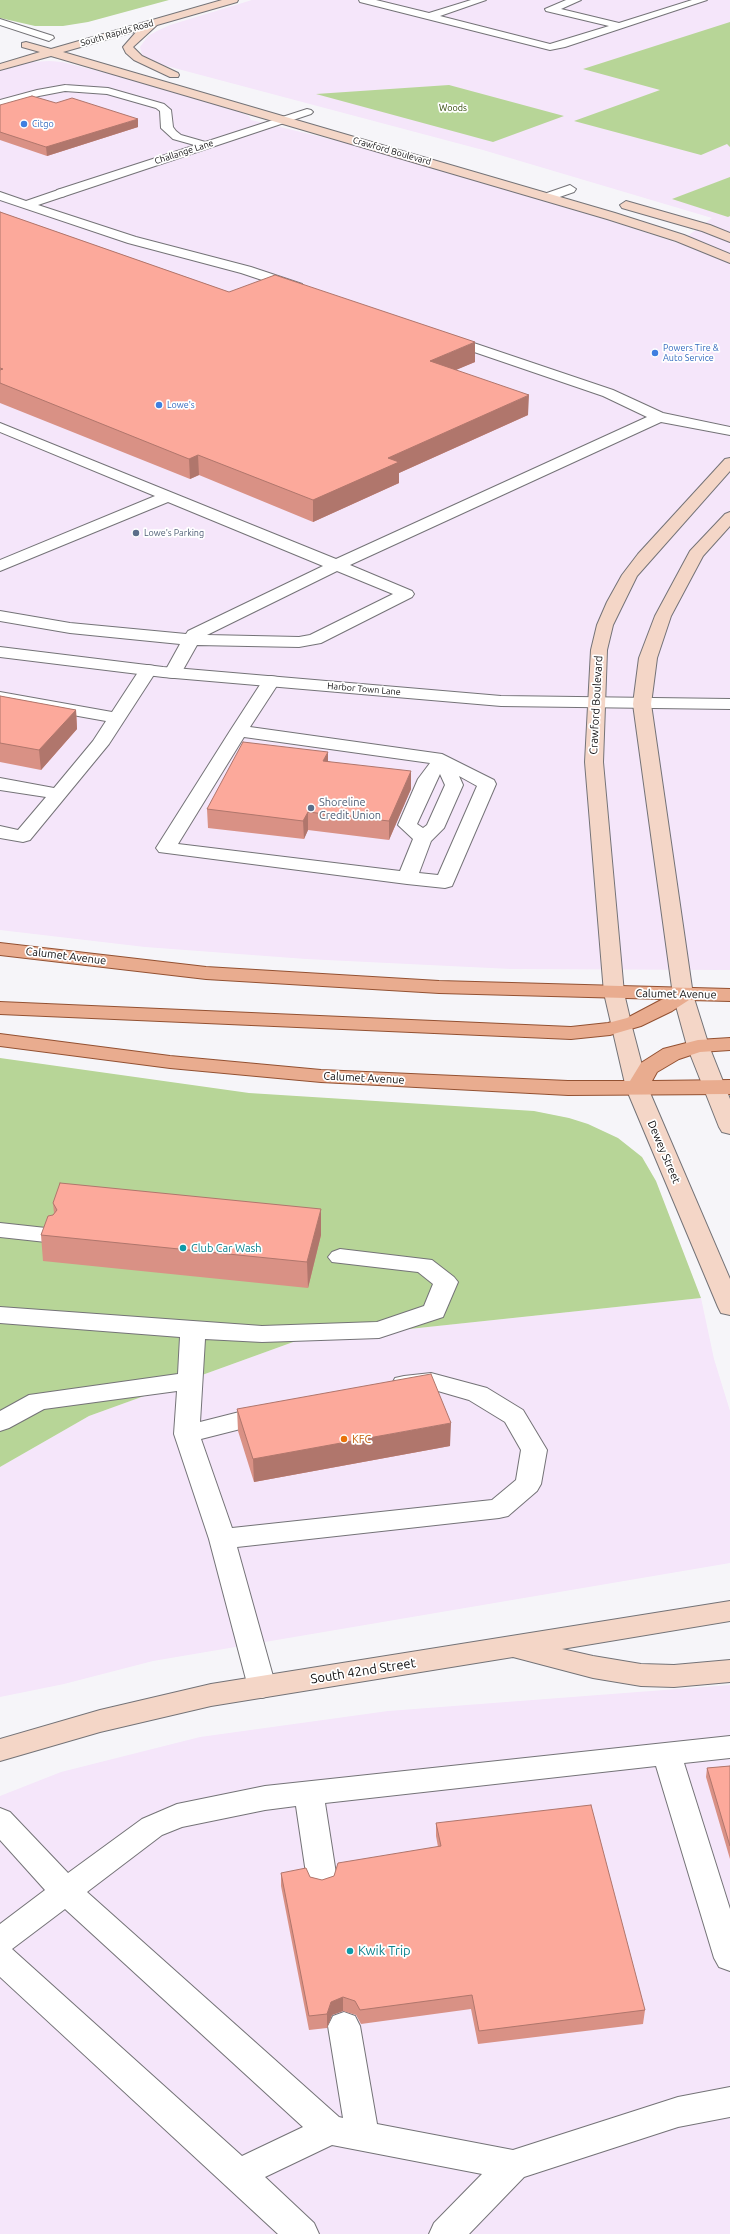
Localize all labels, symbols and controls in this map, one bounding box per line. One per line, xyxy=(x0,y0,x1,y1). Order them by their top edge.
street label: South Rapids Road xyxy=(79,17,155,49)
park label: Woods xyxy=(439,103,467,113)
marker: Citgo xyxy=(19,119,29,129)
place label: Citgo xyxy=(32,119,54,129)
street label: Crawford Boulevard xyxy=(352,135,432,167)
street label: Challange Lane xyxy=(153,137,215,167)
place label: Powers Tire & Auto Service xyxy=(663,343,719,364)
marker: Powers Tire & Auto Service xyxy=(650,348,660,358)
marker: Lowe's xyxy=(154,400,164,410)
place label: Lowe's xyxy=(167,400,195,410)
marker: Lowe's Parking xyxy=(131,528,141,538)
place label: Lowe's Parking xyxy=(144,528,204,538)
street label: Crawford Boulevard xyxy=(587,655,605,755)
street label: Harbor Town Lane xyxy=(327,680,401,698)
place label: Shoreline Credit Union xyxy=(319,795,381,821)
marker: Shoreline Credit Union xyxy=(306,803,316,813)
street label: Calumet Avenue xyxy=(25,945,107,967)
street label: Calumet Avenue xyxy=(635,987,717,1001)
street label: Calumet Avenue xyxy=(323,1069,405,1087)
street label: Dewey Street xyxy=(645,1119,683,1185)
place label: Club Car Wash xyxy=(191,1241,262,1255)
marker: Club Car Wash xyxy=(178,1243,188,1253)
place label: KFC xyxy=(352,1432,371,1446)
marker: KFC xyxy=(339,1434,349,1444)
street label: South 42nd Street xyxy=(309,1655,417,1687)
place label: Kwik Trip xyxy=(358,1943,411,1959)
marker: Kwik Trip xyxy=(345,1946,355,1956)

